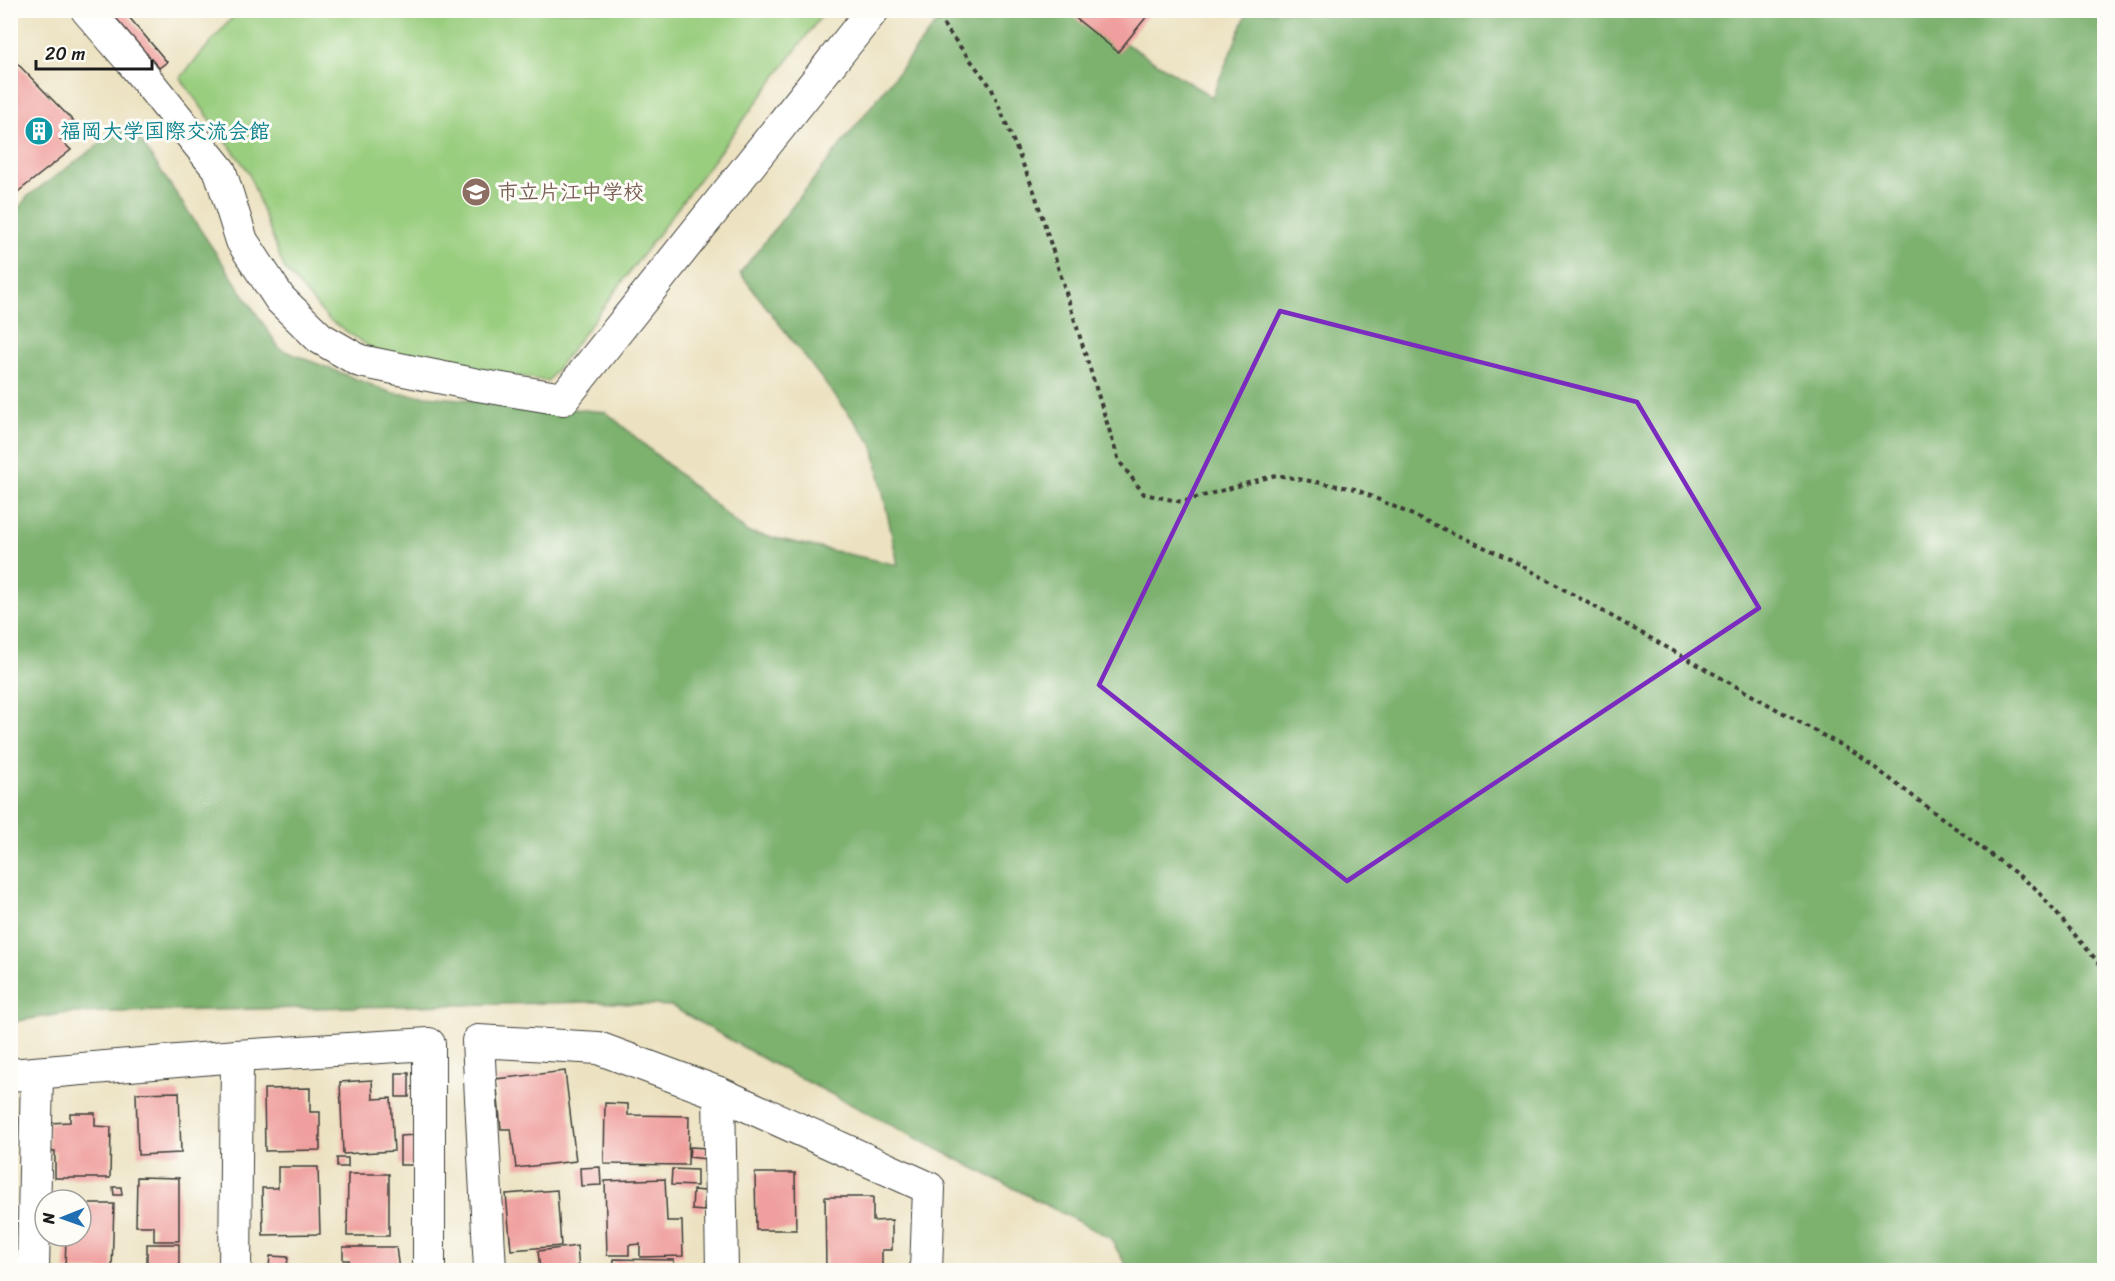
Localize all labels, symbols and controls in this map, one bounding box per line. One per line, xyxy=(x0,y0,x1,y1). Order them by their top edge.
scale bar xyxy=(36,33,152,71)
text: 20 m xyxy=(45,38,85,70)
place label: 福岡大学国際交流会館 xyxy=(60,112,270,150)
building icon: 福岡大学国際交流会館 xyxy=(23,115,55,147)
place label: 市立片江中学校 xyxy=(497,173,644,211)
school or university icon: 市立片江中学校 xyxy=(460,176,492,208)
north arrow xyxy=(33,1188,93,1248)
text: N xyxy=(34,1212,63,1225)

